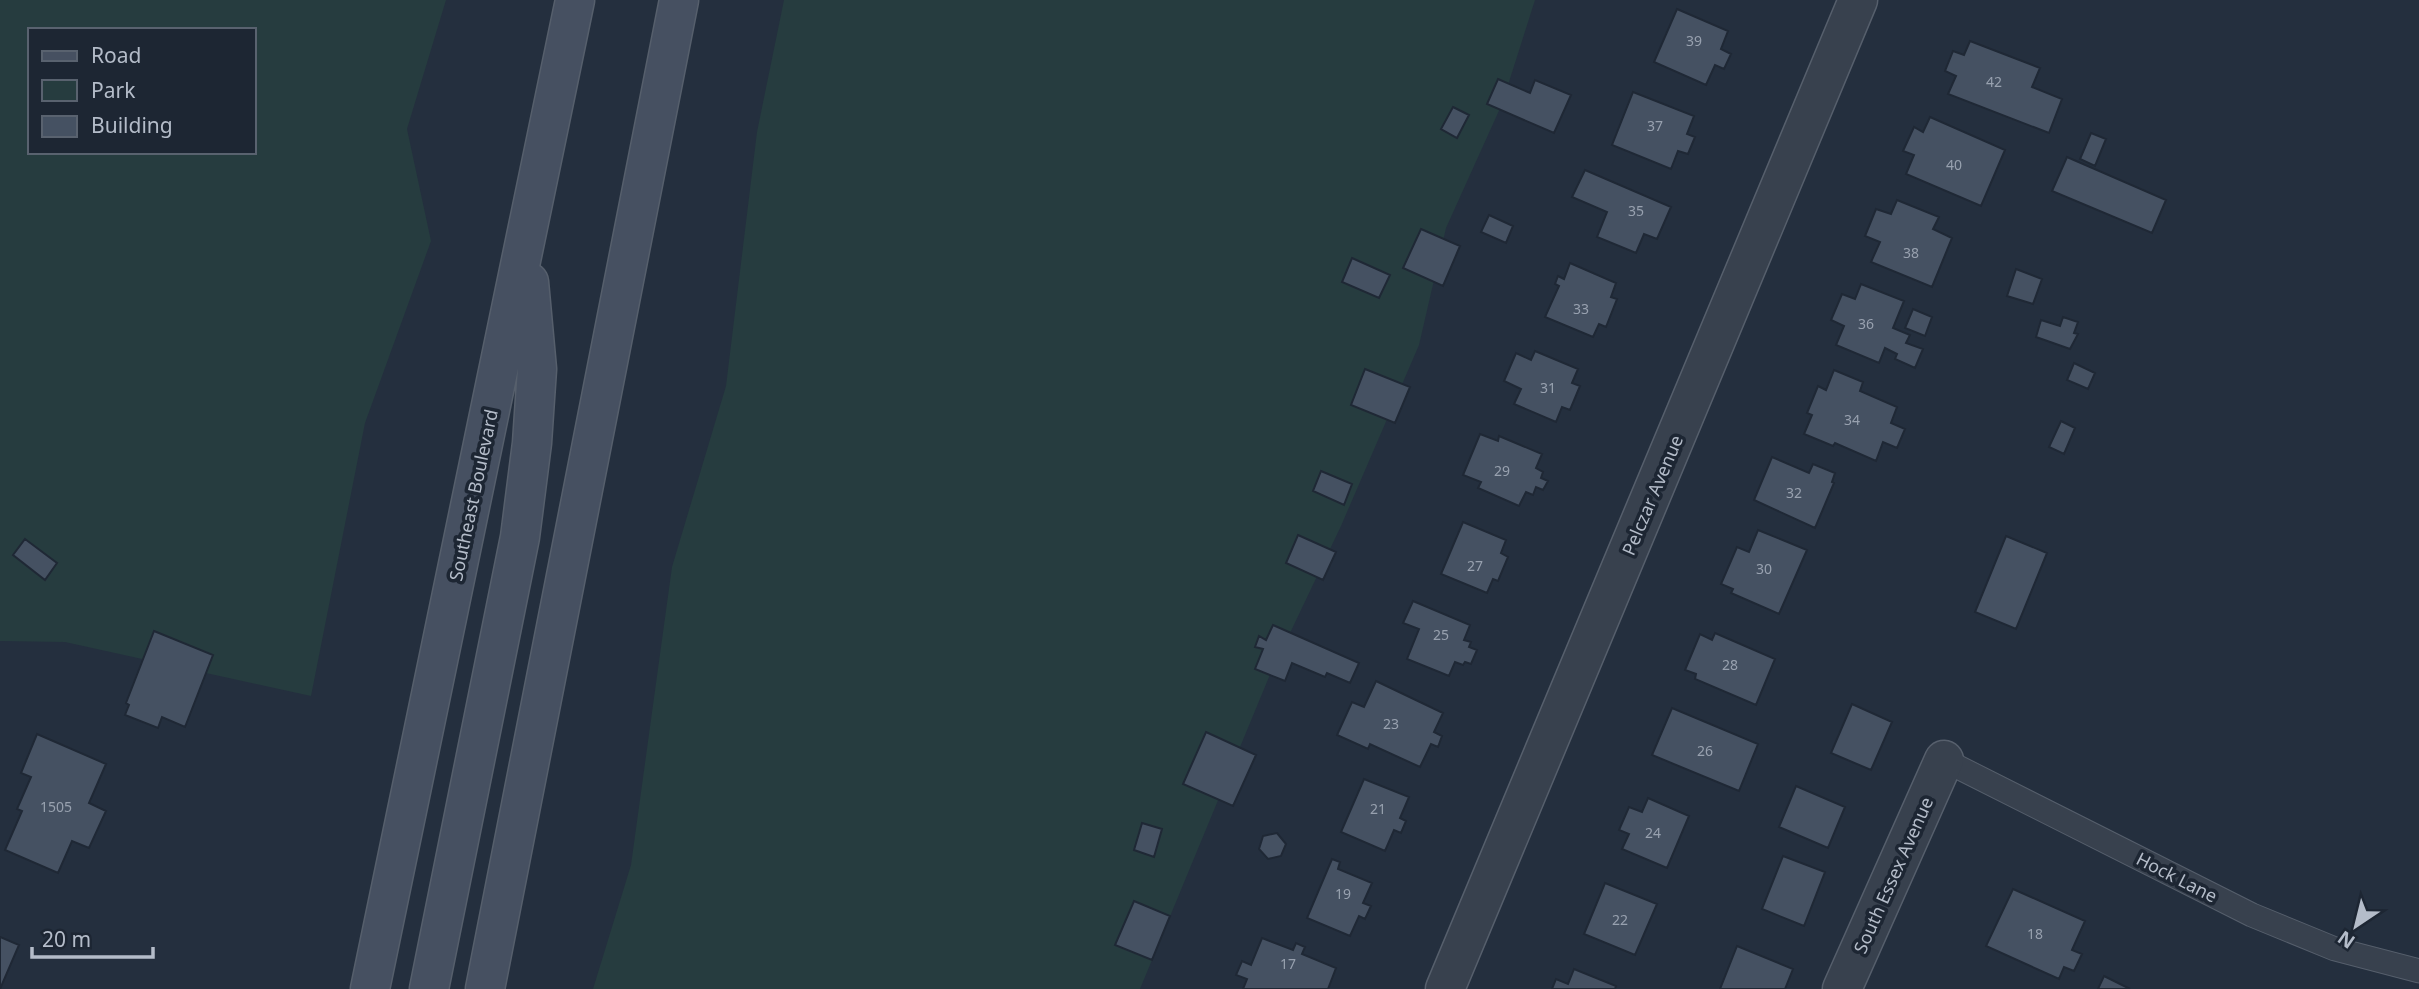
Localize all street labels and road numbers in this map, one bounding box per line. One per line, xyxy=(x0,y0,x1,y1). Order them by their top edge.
street label: Southeast Boulevard xyxy=(443,407,503,583)
street label: Pelczar Avenue xyxy=(1616,431,1688,559)
street label: South Essex Avenue xyxy=(1848,793,1938,957)
street label: Hock Lane xyxy=(2132,846,2222,908)

